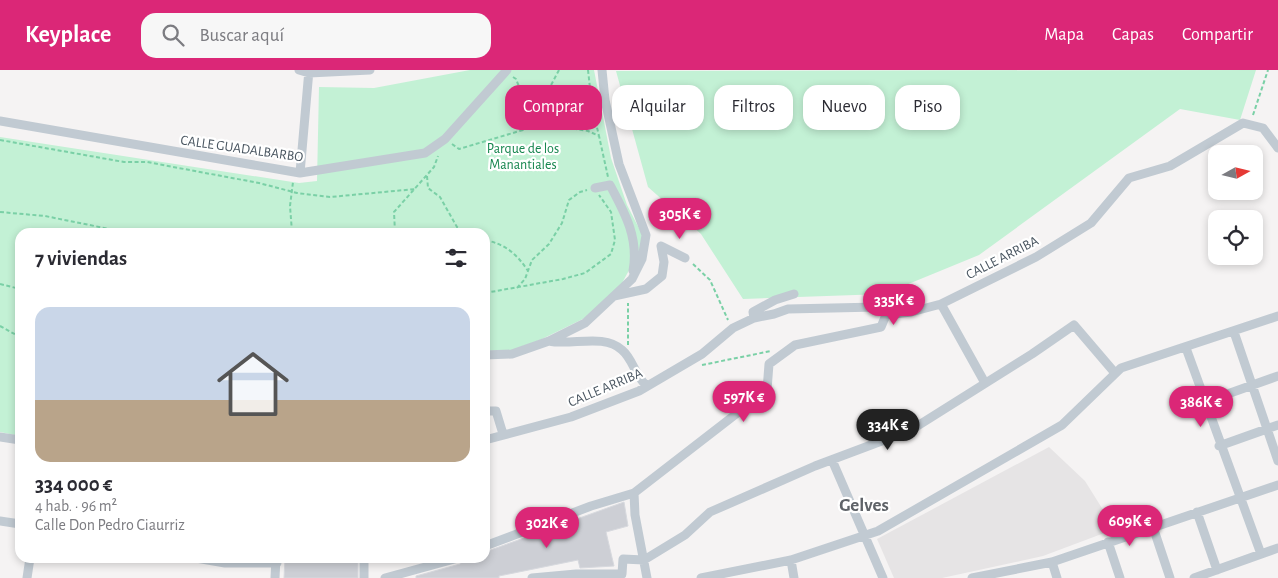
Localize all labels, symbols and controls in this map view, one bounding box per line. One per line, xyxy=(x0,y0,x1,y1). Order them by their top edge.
search box xyxy=(141,13,491,58)
icon: search xyxy=(159,21,187,49)
text: Keyplace xyxy=(25,23,111,47)
text: Buscar aquí xyxy=(199,26,284,45)
text: Mapa xyxy=(1044,26,1084,44)
text: Capas xyxy=(1112,26,1154,44)
text: Compartir xyxy=(1182,26,1253,44)
chip: Comprar xyxy=(505,85,602,130)
chip: Alquilar xyxy=(612,85,704,130)
chip: Filtros xyxy=(714,85,793,130)
chip: Nuevo xyxy=(803,85,885,130)
chip: Piso xyxy=(895,85,960,130)
street label: CALLE GUADALBARBO xyxy=(180,133,304,165)
park label: Parque de los Manantiales xyxy=(487,142,559,172)
north arrow xyxy=(1208,145,1262,200)
map controls xyxy=(1208,145,1263,265)
pin: 305K € xyxy=(639,198,721,240)
text: 305K € xyxy=(659,206,701,222)
button: locate xyxy=(1208,210,1263,265)
street label: CALLE ARRIBA xyxy=(964,234,1041,282)
icon: filters xyxy=(442,244,470,272)
text: 7 viviendas xyxy=(35,248,127,269)
pin: 335K € xyxy=(853,284,935,326)
text: 335K € xyxy=(874,292,914,308)
icon: home xyxy=(208,339,298,429)
street label: CALLE ARRIBA xyxy=(566,366,645,410)
pin: 597K € xyxy=(703,380,785,423)
pin: 386K € xyxy=(1160,386,1242,428)
text: 597K € xyxy=(724,389,764,405)
text: 386K € xyxy=(1180,394,1222,410)
pin: 334K € xyxy=(847,408,929,451)
text: 334K € xyxy=(867,417,909,433)
text: 334 000 € xyxy=(35,474,113,495)
district label: Gelves xyxy=(839,496,889,515)
text: 4 hab. · 96 m² xyxy=(35,498,117,514)
pin: 609K € xyxy=(1089,504,1171,547)
pin: 302K € xyxy=(506,506,588,549)
text: 609K € xyxy=(1108,513,1152,529)
text: 302K € xyxy=(526,515,568,531)
text: Calle Don Pedro Ciaurriz xyxy=(35,517,185,533)

